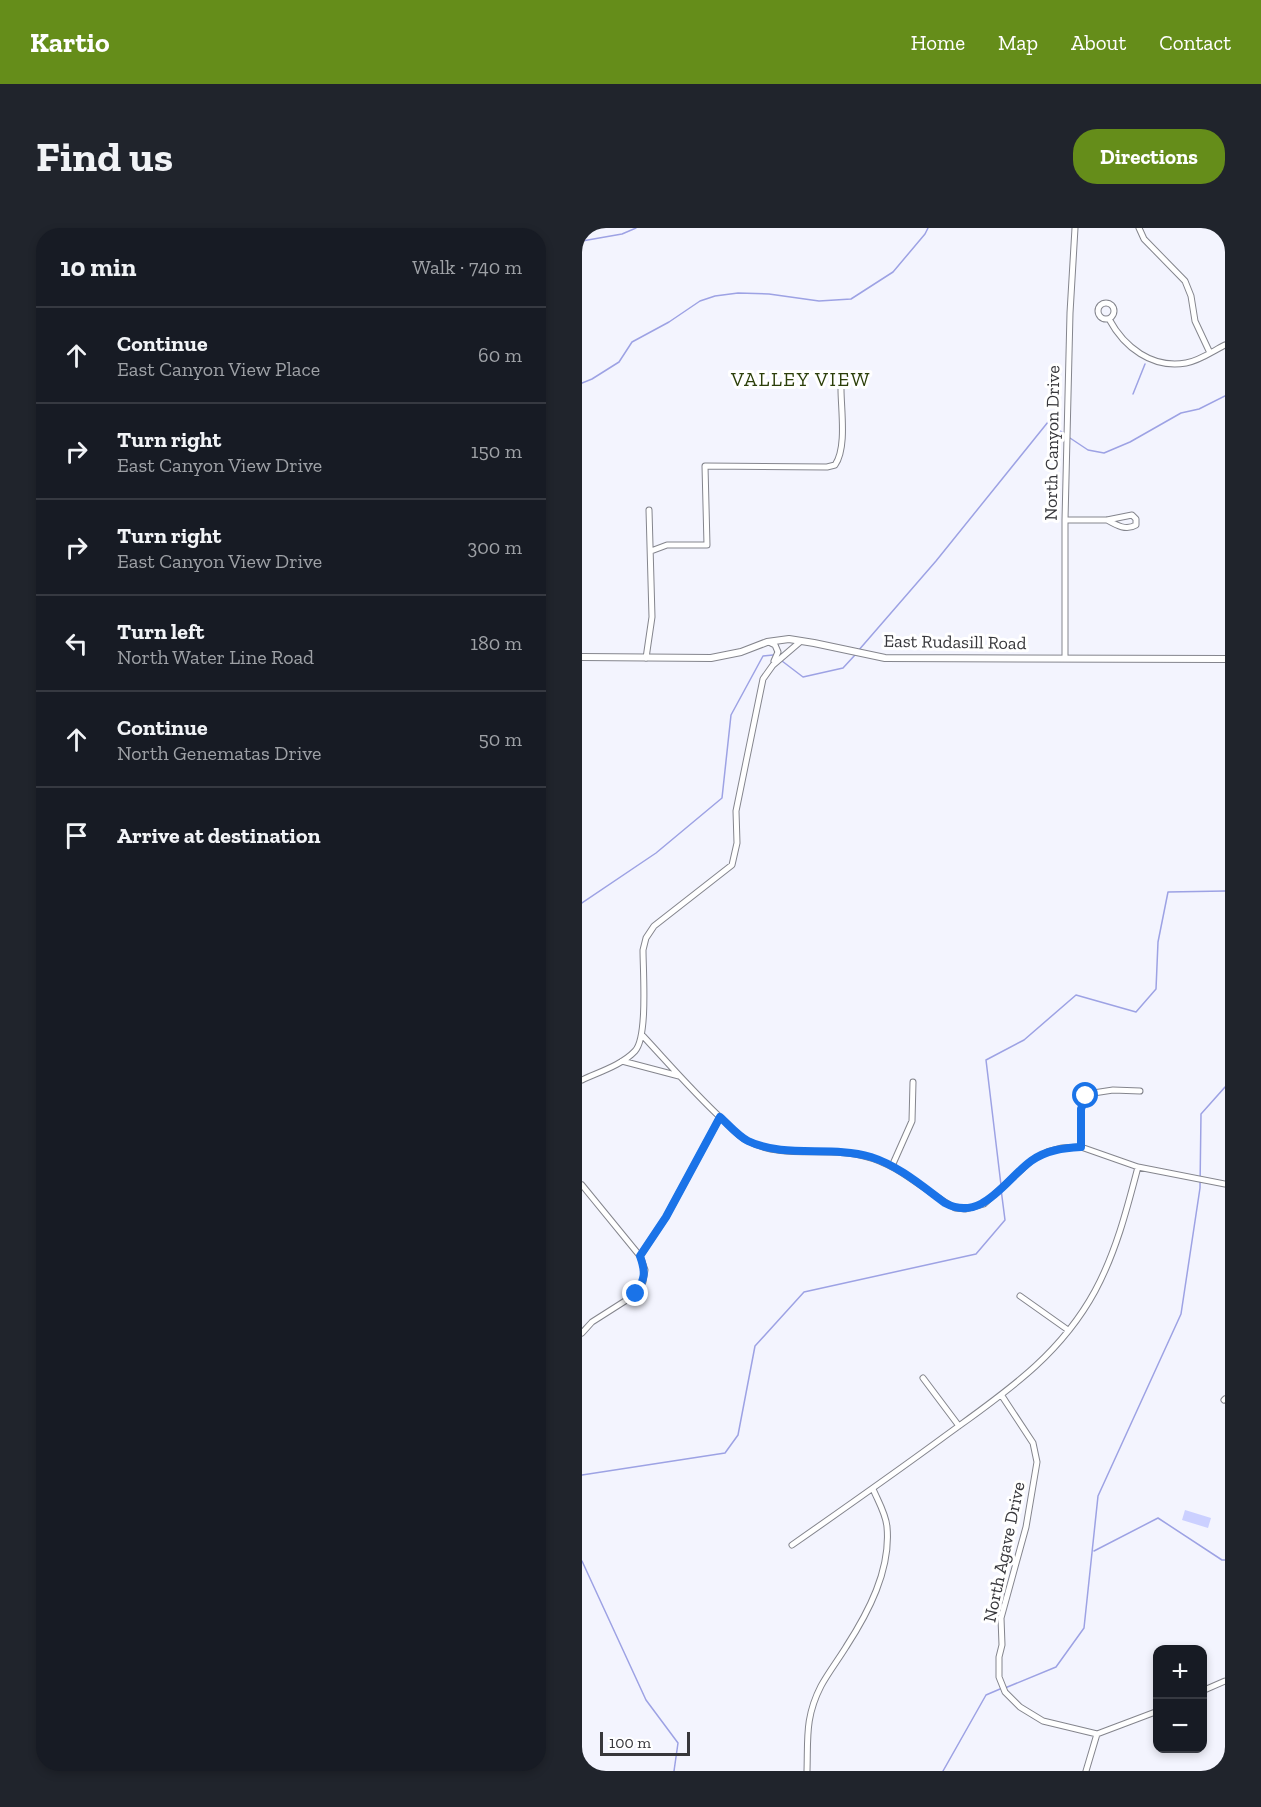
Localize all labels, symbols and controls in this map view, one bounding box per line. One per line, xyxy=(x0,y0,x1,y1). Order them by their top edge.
text: Kartio xyxy=(30,26,110,59)
text: Home xyxy=(911,30,965,55)
text: Map xyxy=(998,30,1038,55)
text: About xyxy=(1071,30,1126,55)
text: Contact xyxy=(1159,30,1231,55)
button: Directions xyxy=(1073,129,1225,184)
text: Find us xyxy=(36,131,173,182)
text: 10 min xyxy=(60,251,136,283)
text: Walk · 740 m xyxy=(412,255,522,279)
text: Continue xyxy=(117,330,208,357)
icon: ahead xyxy=(60,339,93,372)
text: 60 m xyxy=(478,343,522,367)
text: East Canyon View Place xyxy=(117,357,320,381)
street label: North Canyon Drive xyxy=(1040,365,1064,521)
district label: VALLEY VIEW xyxy=(730,367,871,391)
text: Turn right xyxy=(117,426,221,453)
icon: right xyxy=(60,435,93,468)
text: 150 m xyxy=(471,439,522,463)
text: East Canyon View Drive xyxy=(117,453,322,477)
text: Turn right xyxy=(117,522,221,549)
icon: right xyxy=(60,531,93,564)
text: 300 m xyxy=(467,535,522,559)
text: East Canyon View Drive xyxy=(117,549,322,573)
text: Turn left xyxy=(117,618,204,645)
icon: left xyxy=(60,627,93,660)
street label: East Rudasill Road xyxy=(883,630,1027,654)
text: 180 m xyxy=(470,631,522,655)
text: North Water Line Road xyxy=(117,645,314,669)
text: Continue xyxy=(117,714,208,741)
icon: ahead xyxy=(60,723,93,756)
text: 50 m xyxy=(478,727,522,751)
text: North Genematas Drive xyxy=(117,741,321,765)
icon: arrive xyxy=(60,819,93,852)
text: Arrive at destination xyxy=(117,822,320,849)
route start xyxy=(1072,1082,1098,1108)
route end xyxy=(622,1280,648,1306)
street label: North Agave Drive xyxy=(978,1480,1030,1624)
map controls xyxy=(1153,1645,1207,1753)
button: + xyxy=(1153,1645,1207,1699)
button: − xyxy=(1153,1699,1207,1753)
scale bar xyxy=(600,1729,690,1756)
text: 100 m xyxy=(609,1733,651,1752)

